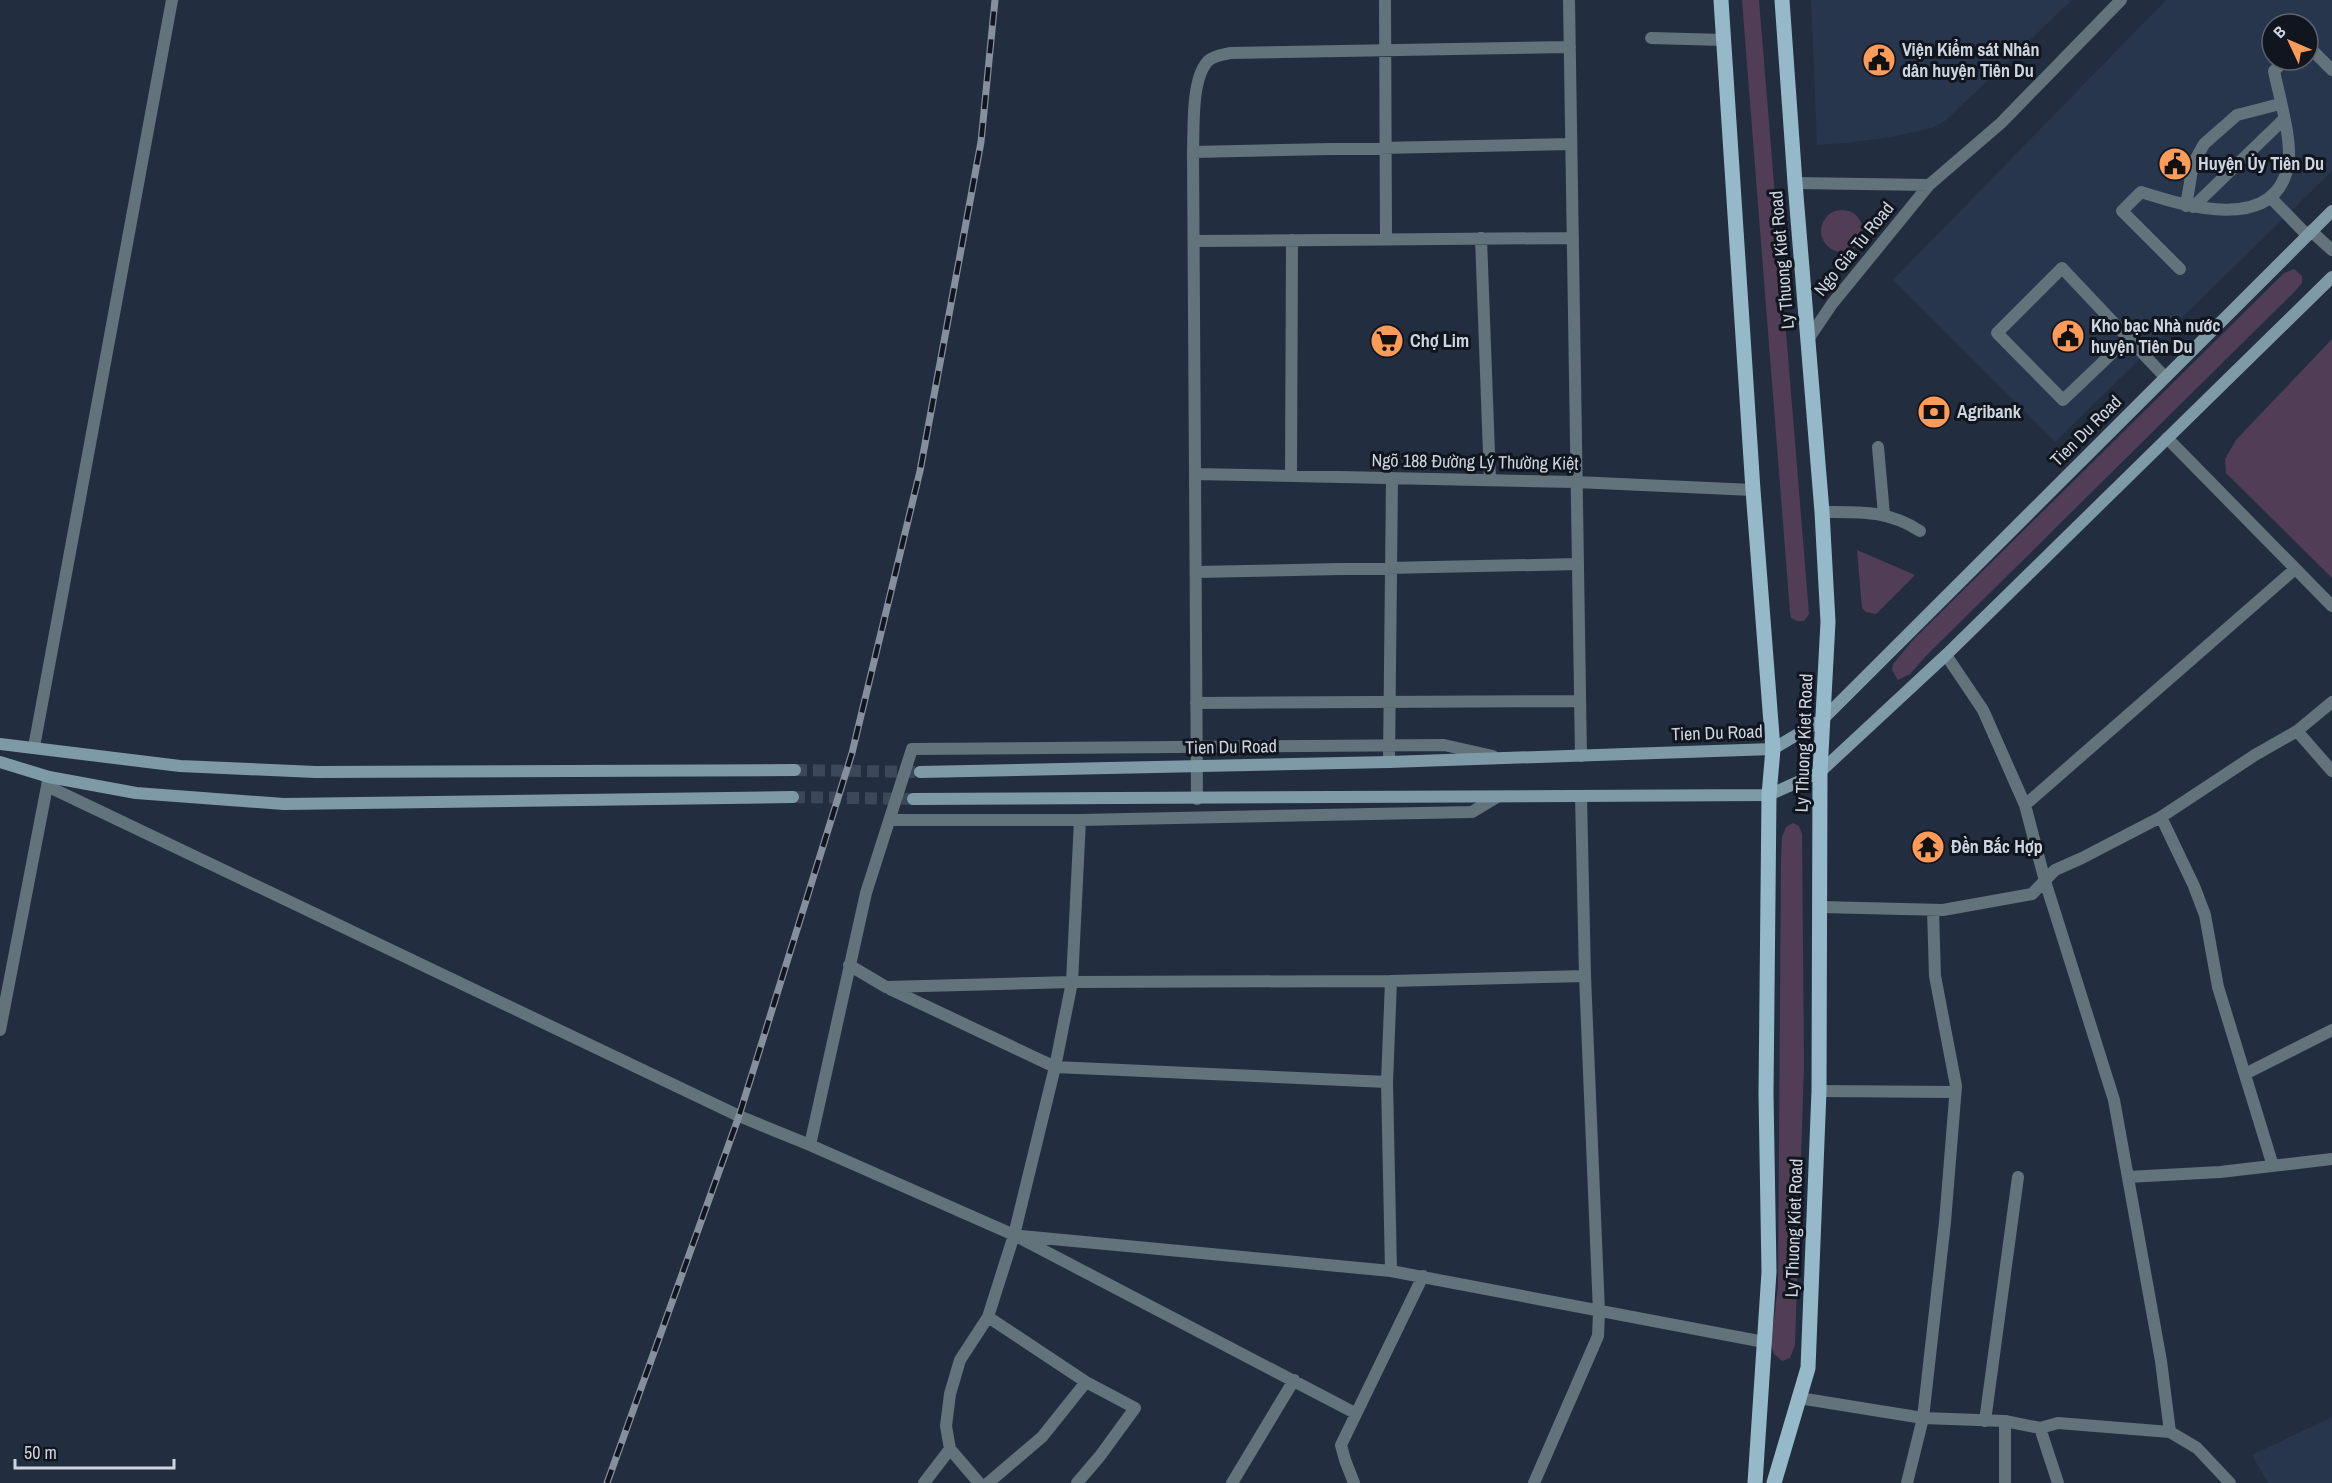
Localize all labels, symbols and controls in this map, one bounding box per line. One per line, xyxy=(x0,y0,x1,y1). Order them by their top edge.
north arrow xyxy=(2260,12,2320,72)
text: B xyxy=(2268,21,2290,43)
place label: Viện Kiểm sát Nhân dân huyện Tiên Du xyxy=(1902,37,2040,83)
public building icon: Viện Kiểm sát Nhân dân huyện Tiên Du xyxy=(1861,42,1897,78)
public building icon: Huyện Ủy Tiên Du xyxy=(2157,146,2193,182)
place label: Huyện Ủy Tiên Du xyxy=(2198,151,2324,176)
street label: Ly Thuong Kiet Road xyxy=(1763,190,1800,330)
street label: Ngo Gia Tu Road xyxy=(1808,196,1899,301)
place label: Kho bạc Nhà nước huyện Tiên Du xyxy=(2091,313,2221,359)
public building icon: Kho bạc Nhà nước huyện Tiên Du xyxy=(2050,318,2086,354)
supermarket icon: Chợ Lim xyxy=(1369,323,1405,359)
place label: Chợ Lim xyxy=(1410,328,1469,353)
street label: Tien Du Road xyxy=(2044,389,2127,472)
bank icon: Agribank xyxy=(1916,394,1952,430)
place label: Agribank xyxy=(1957,399,2022,424)
street label: Ngõ 188 Đường Lý Thường Kiệt xyxy=(1371,447,1579,476)
street label: Ly Thuong Kiet Road xyxy=(1789,673,1818,813)
street label: Tien Du Road xyxy=(1671,718,1763,747)
street label: Tien Du Road xyxy=(1185,733,1277,760)
temple icon: Đền Bắc Hợp xyxy=(1910,829,1946,865)
place label: Đền Bắc Hợp xyxy=(1951,834,2043,859)
street label: Ly Thuong Kiet Road xyxy=(1779,1158,1808,1298)
scale bar xyxy=(15,1432,174,1470)
text: 50 m xyxy=(24,1440,57,1465)

